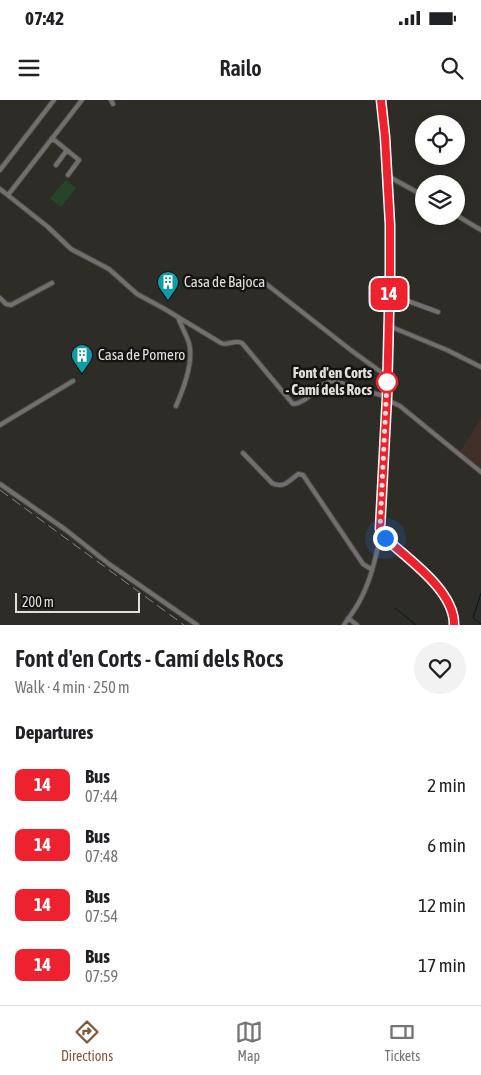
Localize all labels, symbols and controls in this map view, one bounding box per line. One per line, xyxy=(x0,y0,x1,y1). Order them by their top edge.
text: 07:42 xyxy=(25,7,64,29)
icon: menu xyxy=(15,54,43,82)
icon: search xyxy=(438,54,466,82)
text: Railo xyxy=(219,55,262,81)
map controls xyxy=(415,115,465,225)
button: locate xyxy=(415,115,465,165)
button: layers xyxy=(415,175,465,225)
building icon: Casa de Bajoca xyxy=(156,270,180,301)
place label: Casa de Bajoca xyxy=(184,273,265,290)
line badge: 14 xyxy=(366,278,412,310)
text: 14 xyxy=(381,283,397,304)
building icon: Casa de Pomero xyxy=(70,343,94,374)
place label: Casa de Pomero xyxy=(98,346,185,363)
place label: Font d'en Corts - Camí dels Rocs xyxy=(286,364,373,398)
marker: Font d'en Corts - Camí dels Rocs xyxy=(376,371,398,393)
your location xyxy=(373,526,398,551)
scale bar xyxy=(15,590,140,613)
text: 200 m xyxy=(22,594,54,610)
button: heart xyxy=(414,642,466,694)
text: Font d'en Corts - Camí dels Rocs xyxy=(15,645,283,672)
text: Walk · 4 min · 250 m xyxy=(15,678,129,696)
text: Departures xyxy=(15,721,93,743)
text: Bus xyxy=(85,765,110,787)
text: 14 xyxy=(34,774,51,795)
text: 2 min xyxy=(427,774,466,796)
text: 07:44 xyxy=(85,787,118,805)
text: Bus xyxy=(85,825,110,847)
text: 14 xyxy=(34,834,51,855)
text: 6 min xyxy=(427,834,466,856)
text: 07:48 xyxy=(85,847,118,865)
text: Bus xyxy=(85,885,110,907)
text: 14 xyxy=(34,894,51,915)
text: 12 min xyxy=(418,894,466,916)
text: 07:54 xyxy=(85,907,118,925)
text: Bus xyxy=(85,945,110,967)
text: 14 xyxy=(34,954,51,975)
text: 17 min xyxy=(418,954,466,976)
text: 07:59 xyxy=(85,967,118,985)
tab: Directions xyxy=(61,1018,113,1064)
tab: Map xyxy=(235,1018,263,1064)
tab: Tickets xyxy=(385,1018,420,1064)

